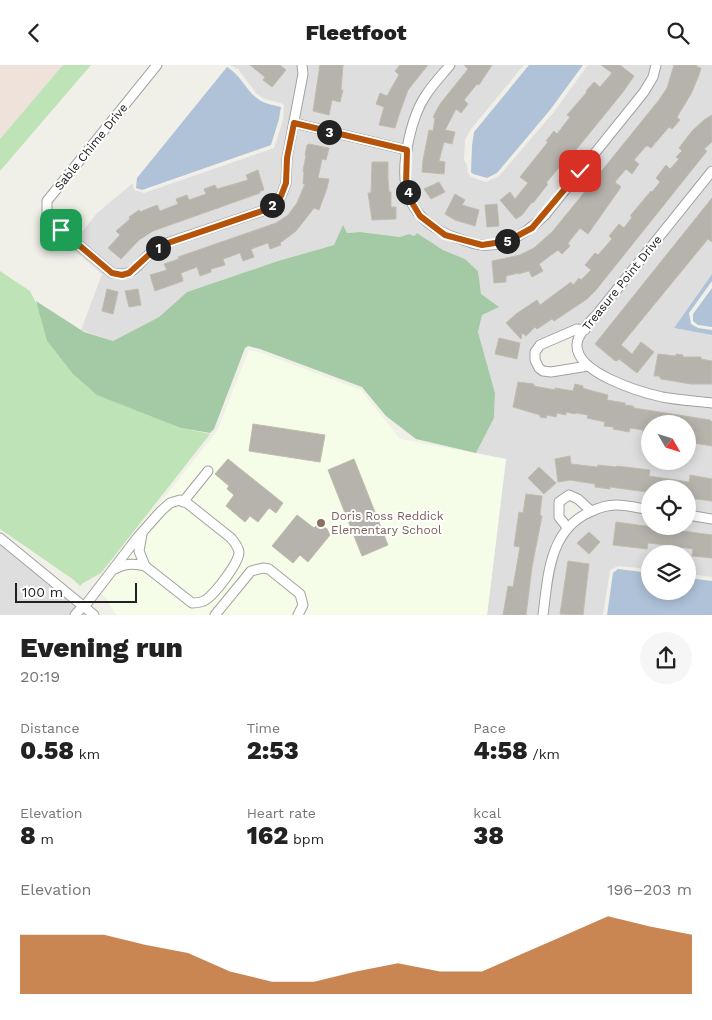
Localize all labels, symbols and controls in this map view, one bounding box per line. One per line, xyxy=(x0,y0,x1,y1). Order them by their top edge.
icon: back xyxy=(20,19,48,47)
icon: search xyxy=(664,19,692,47)
text: Fleetfoot xyxy=(305,20,407,45)
street label: Sable Chime Drive xyxy=(52,101,130,193)
pin: 3 xyxy=(316,119,342,145)
text: 3 xyxy=(325,124,334,140)
pin xyxy=(559,150,601,192)
icon: check xyxy=(566,157,594,185)
pin: 4 xyxy=(396,179,420,205)
text: 4 xyxy=(404,184,413,200)
pin: 2 xyxy=(260,193,284,217)
text: 2 xyxy=(268,197,277,213)
pin xyxy=(40,209,82,251)
icon: arrive xyxy=(47,216,75,244)
pin: 5 xyxy=(494,229,520,253)
text: 5 xyxy=(503,233,512,249)
street label: Treasure Point Drive xyxy=(579,233,665,333)
pin: 1 xyxy=(146,235,170,261)
text: 1 xyxy=(155,240,162,256)
north arrow xyxy=(641,415,696,470)
map controls xyxy=(641,415,696,600)
button: locate xyxy=(641,480,696,535)
place label: Doris Ross Reddick Elementary School xyxy=(331,509,444,537)
marker: Doris Ross Reddick Elementary School xyxy=(315,517,327,529)
button: layers xyxy=(641,545,696,600)
scale bar xyxy=(15,580,138,603)
text: 100 m xyxy=(22,584,63,600)
text: Evening run xyxy=(20,631,183,664)
button: share xyxy=(640,632,692,684)
text: 20:19 xyxy=(20,667,60,686)
text: Distance xyxy=(20,720,80,736)
text: Time xyxy=(247,720,280,736)
text: Pace xyxy=(473,720,506,736)
text: 0.58 xyxy=(20,736,74,765)
text: 2:53 xyxy=(247,736,299,765)
text: 4:58 xyxy=(473,736,528,765)
text: km xyxy=(74,746,100,762)
text: /km xyxy=(528,746,560,762)
text: Elevation xyxy=(20,805,83,821)
text: Heart rate xyxy=(247,805,316,821)
text: kcal xyxy=(473,805,501,821)
text: 8 xyxy=(20,821,36,850)
text: 162 xyxy=(247,821,288,850)
text: 38 xyxy=(473,821,504,850)
text: m xyxy=(36,831,54,847)
text: bpm xyxy=(288,831,324,847)
text: Elevation xyxy=(20,880,91,899)
text: 196–203 m xyxy=(607,880,692,899)

